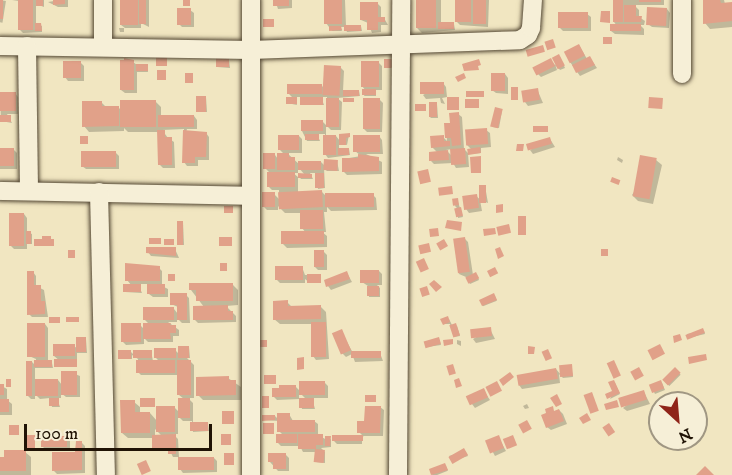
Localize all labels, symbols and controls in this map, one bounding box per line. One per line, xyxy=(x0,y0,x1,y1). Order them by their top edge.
north arrow xyxy=(648,391,708,451)
scale bar xyxy=(27,412,214,450)
text: 100 m xyxy=(35,423,78,445)
text: N xyxy=(675,424,695,447)

